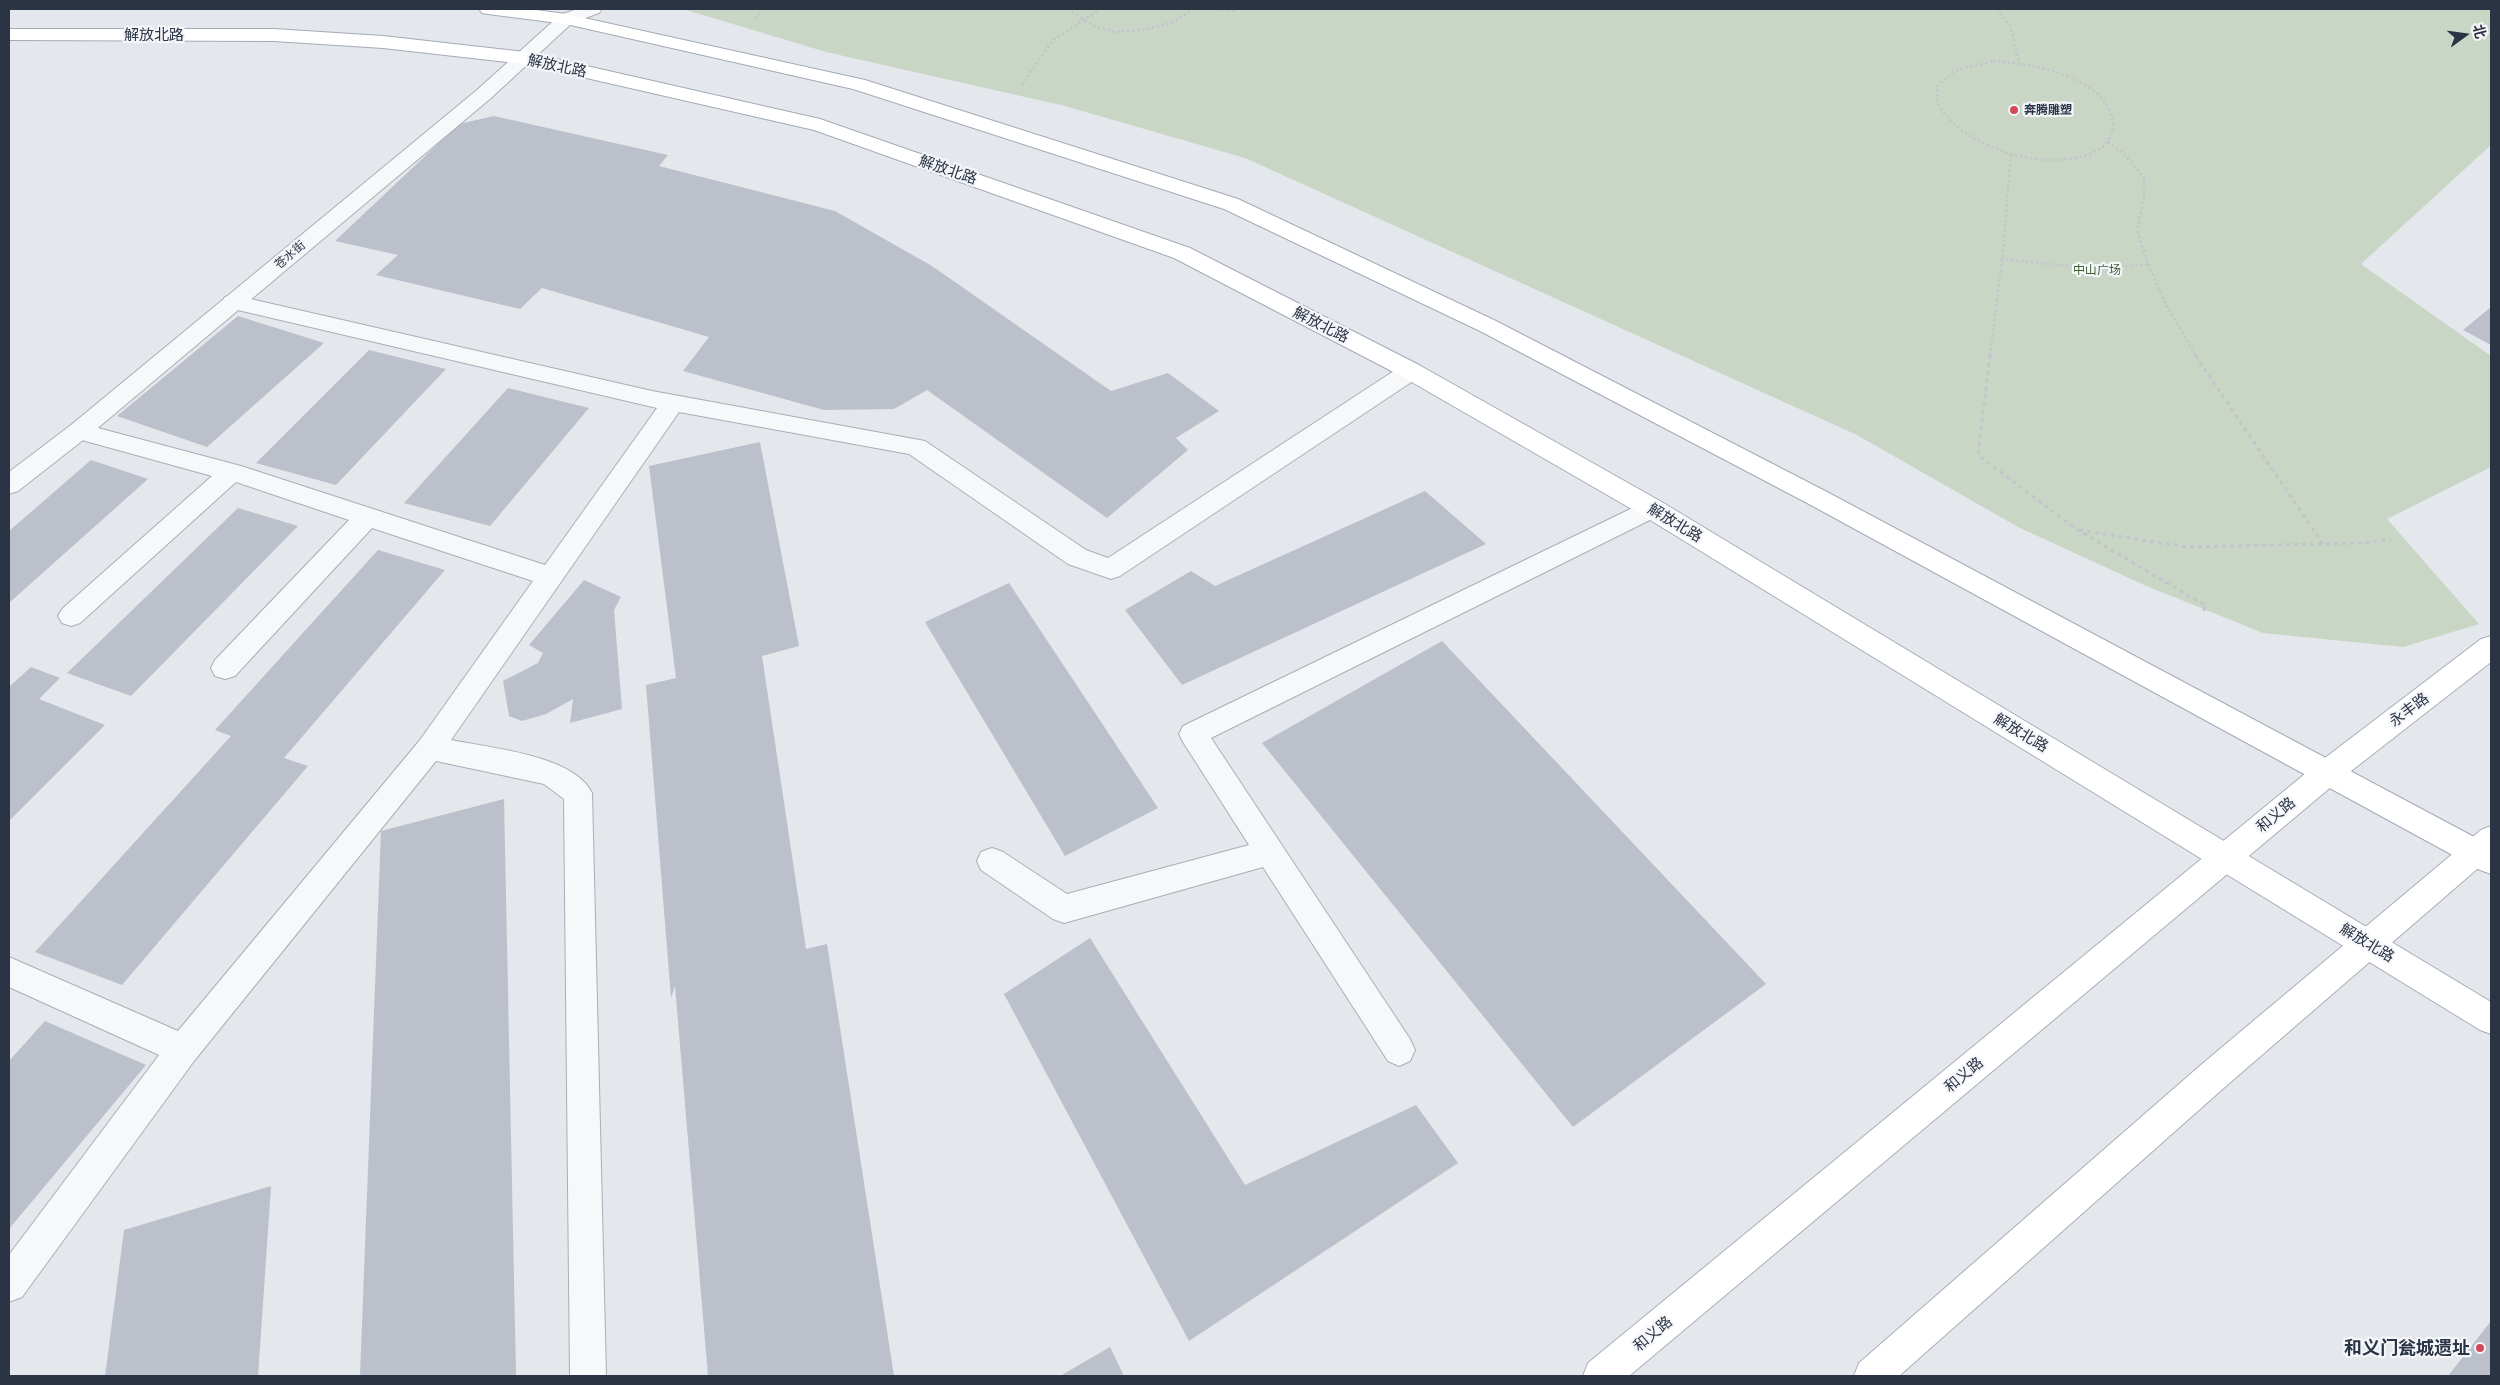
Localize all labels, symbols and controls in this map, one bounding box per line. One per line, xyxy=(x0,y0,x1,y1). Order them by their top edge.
north arrow xyxy=(2440,10,2490,60)
text: 北 xyxy=(2470,22,2490,40)
street label: 解放北路 xyxy=(124,26,184,44)
street label: 解放北路 xyxy=(526,51,588,81)
place label: 奔腾雕塑 xyxy=(2024,103,2072,117)
marker: 奔腾雕塑 xyxy=(2008,104,2020,116)
street label: 解放北路 xyxy=(917,152,979,188)
street label: 苍水街 xyxy=(272,238,308,272)
park label: 中山广场 xyxy=(2073,263,2121,277)
street label: 解放北路 xyxy=(1290,303,1352,347)
street label: 解放北路 xyxy=(1645,500,1705,546)
street label: 永丰路 xyxy=(2386,689,2432,731)
street label: 解放北路 xyxy=(1991,710,2051,756)
street label: 和义路 xyxy=(2253,794,2299,836)
street label: 解放北路 xyxy=(2337,920,2397,966)
street label: 和义路 xyxy=(1941,1054,1987,1096)
street label: 和义路 xyxy=(1630,1313,1676,1355)
place label: 和义门瓮城遗址 xyxy=(2344,1337,2470,1359)
marker: 和义门瓮城遗址 xyxy=(2474,1342,2486,1354)

